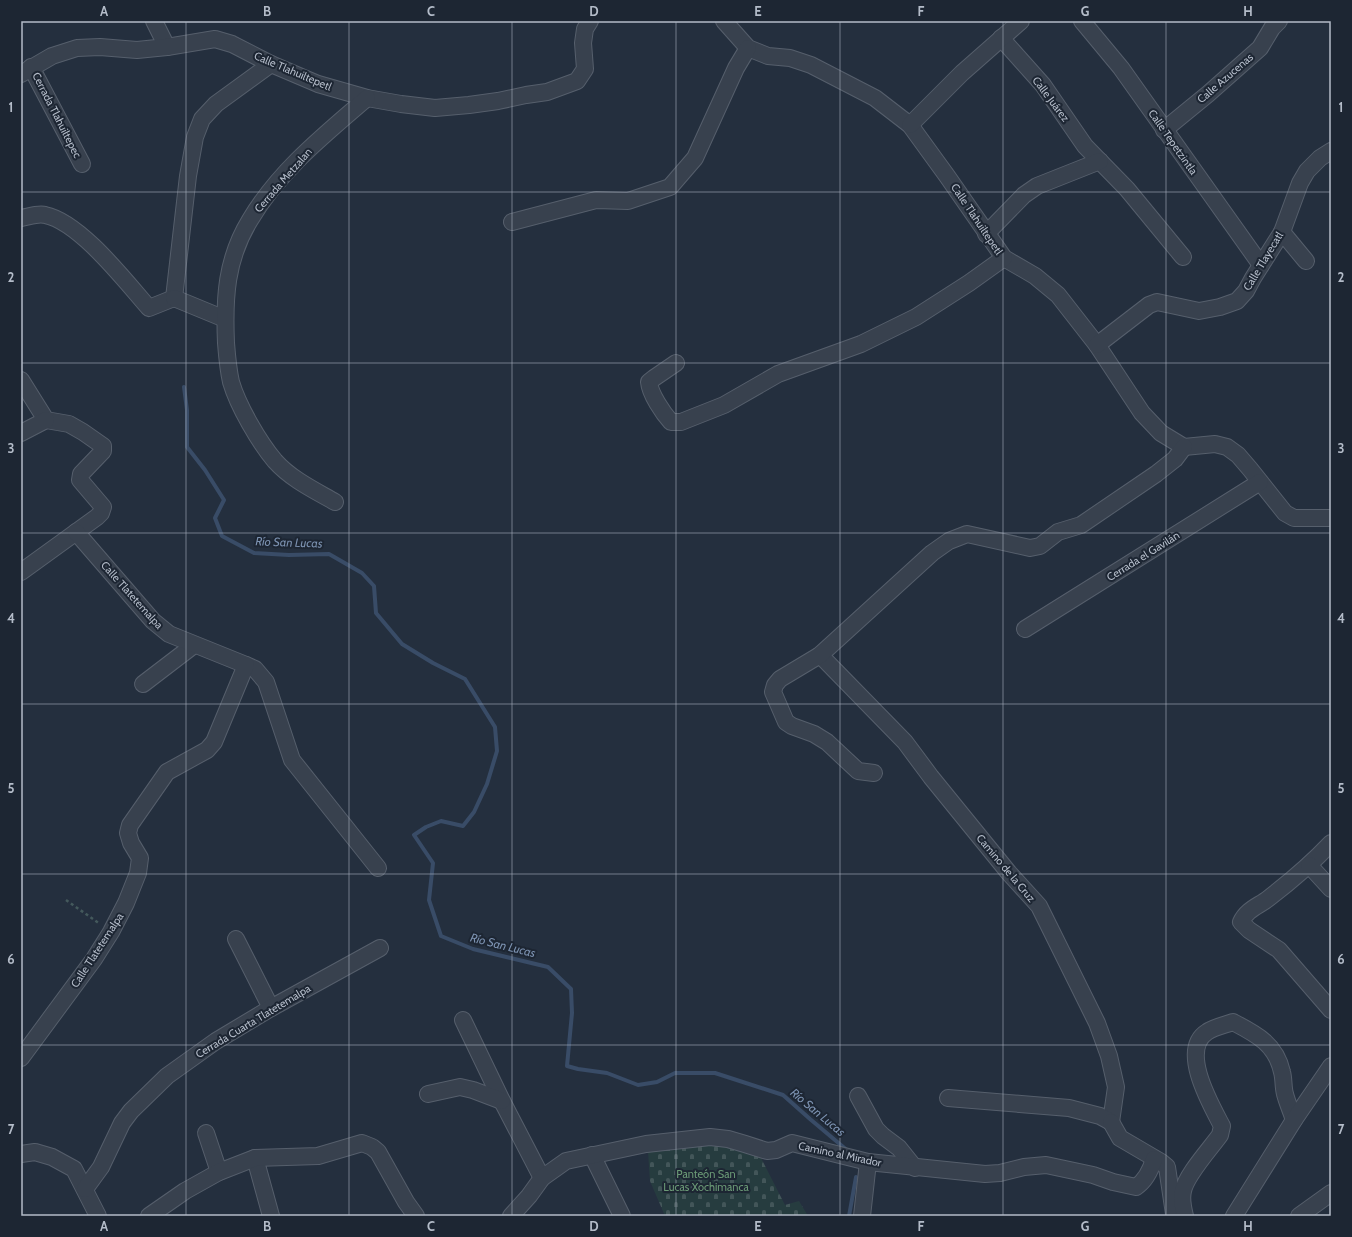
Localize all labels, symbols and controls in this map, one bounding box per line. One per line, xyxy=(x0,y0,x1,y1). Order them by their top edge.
text: A xyxy=(100,3,109,19)
text: B xyxy=(263,3,271,19)
text: C xyxy=(427,3,435,19)
text: D xyxy=(589,3,599,19)
text: E xyxy=(754,3,762,19)
text: F xyxy=(918,3,925,19)
text: G xyxy=(1081,3,1090,19)
text: H xyxy=(1243,3,1253,19)
street label: Calle Tlahuiltepetl xyxy=(252,48,334,94)
street label: Calle Azucenas xyxy=(1194,50,1256,106)
street label: Cerrada Tlahuiltepec xyxy=(29,70,85,160)
street label: Calle Juárez xyxy=(1029,74,1073,124)
text: 1 xyxy=(9,99,13,115)
text: 1 xyxy=(1339,99,1343,115)
street label: Calle Tepetzintla xyxy=(1145,107,1201,178)
street label: Cerrada Metzalan xyxy=(251,145,315,215)
street label: Calle Tlahuiltepetl xyxy=(948,181,1006,258)
street label: Calle Tlayecatl xyxy=(1240,229,1286,293)
text: 2 xyxy=(8,269,15,285)
text: 2 xyxy=(1338,269,1345,285)
text: 3 xyxy=(7,440,15,456)
text: 3 xyxy=(1337,440,1345,456)
street label: Cerrada el Gavilán xyxy=(1104,528,1182,584)
water label: Río San Lucas xyxy=(255,533,323,551)
street label: Calle Tlatetemalpa xyxy=(98,558,167,632)
text: 4 xyxy=(7,610,15,626)
text: 4 xyxy=(1337,610,1345,626)
text: 5 xyxy=(8,780,15,796)
text: 5 xyxy=(1338,780,1345,796)
street label: Camino de la Cruz xyxy=(974,831,1038,905)
street label: Calle Tlatetemalpa xyxy=(68,909,127,990)
water label: Río San Lucas xyxy=(469,930,538,960)
text: 6 xyxy=(7,951,15,967)
text: 6 xyxy=(1337,951,1345,967)
street label: Cerrada Cuarta Tlatetemalpa xyxy=(193,981,314,1061)
water label: Río San Lucas xyxy=(788,1085,849,1139)
text: 7 xyxy=(8,1121,15,1137)
text: 7 xyxy=(1338,1121,1345,1137)
street label: Camino al Mirador xyxy=(797,1138,883,1170)
park label: Panteón San Lucas Xochimanca xyxy=(663,1167,749,1194)
text: A xyxy=(100,1218,109,1234)
text: B xyxy=(263,1218,271,1234)
text: C xyxy=(427,1218,435,1234)
text: D xyxy=(589,1218,599,1234)
text: E xyxy=(754,1218,762,1234)
text: F xyxy=(918,1218,925,1234)
text: G xyxy=(1081,1218,1090,1234)
text: H xyxy=(1243,1218,1253,1234)

